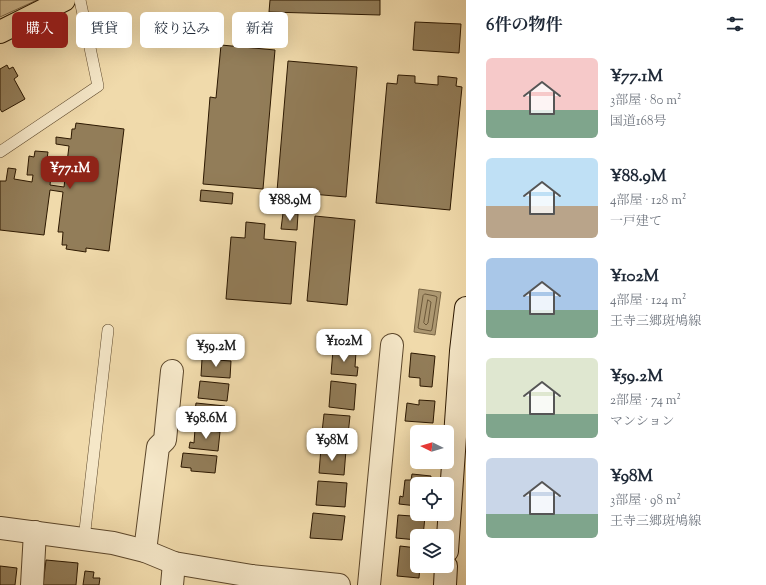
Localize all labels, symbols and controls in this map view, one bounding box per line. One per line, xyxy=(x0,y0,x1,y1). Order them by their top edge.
chip: 購入 xyxy=(12,12,68,48)
chip: 賃貸 xyxy=(76,12,132,48)
chip: 絞り込み xyxy=(140,12,224,48)
chip: 新着 xyxy=(232,12,288,48)
icon: filters xyxy=(724,13,746,35)
text: 6件の物件 xyxy=(486,14,562,38)
text: ¥77.1M xyxy=(610,65,663,89)
icon: home xyxy=(518,74,566,122)
text: 3部屋 · 80 m² xyxy=(610,92,681,110)
text: 国道168号 xyxy=(610,113,666,131)
pin: ¥77.1M xyxy=(37,156,103,190)
text: ¥77.1M xyxy=(50,160,90,178)
text: ¥88.9M xyxy=(610,165,666,189)
icon: home xyxy=(518,174,566,222)
pin: ¥88.9M xyxy=(257,188,323,222)
text: ¥88.9M xyxy=(268,192,312,210)
text: 4部屋 · 128 m² xyxy=(610,192,686,210)
text: 一戸建て xyxy=(610,213,662,231)
text: ¥102M xyxy=(610,265,659,289)
icon: home xyxy=(518,274,566,322)
text: 4部屋 · 124 m² xyxy=(610,292,686,310)
text: 王寺三郷斑鳩線 xyxy=(610,313,701,331)
pin: ¥102M xyxy=(316,329,372,363)
text: ¥102M xyxy=(325,333,363,351)
pin: ¥59.2M xyxy=(183,334,249,368)
text: ¥59.2M xyxy=(196,338,236,356)
text: ¥59.2M xyxy=(610,365,663,389)
icon: home xyxy=(518,374,566,422)
text: 2部屋 · 74 m² xyxy=(610,392,681,410)
pin: ¥98.6M xyxy=(173,406,239,440)
text: ¥98.6M xyxy=(185,410,227,428)
text: マンション xyxy=(610,413,674,431)
north arrow xyxy=(410,425,454,469)
map controls xyxy=(410,425,454,573)
pin: ¥98M xyxy=(308,428,356,462)
text: ¥98M xyxy=(316,432,348,450)
text: ¥98M xyxy=(610,465,653,489)
icon: home xyxy=(518,474,566,522)
button: locate xyxy=(410,477,454,521)
text: 3部屋 · 98 m² xyxy=(610,492,681,510)
text: 王寺三郷斑鳩線 xyxy=(610,513,701,531)
button: layers xyxy=(410,529,454,573)

